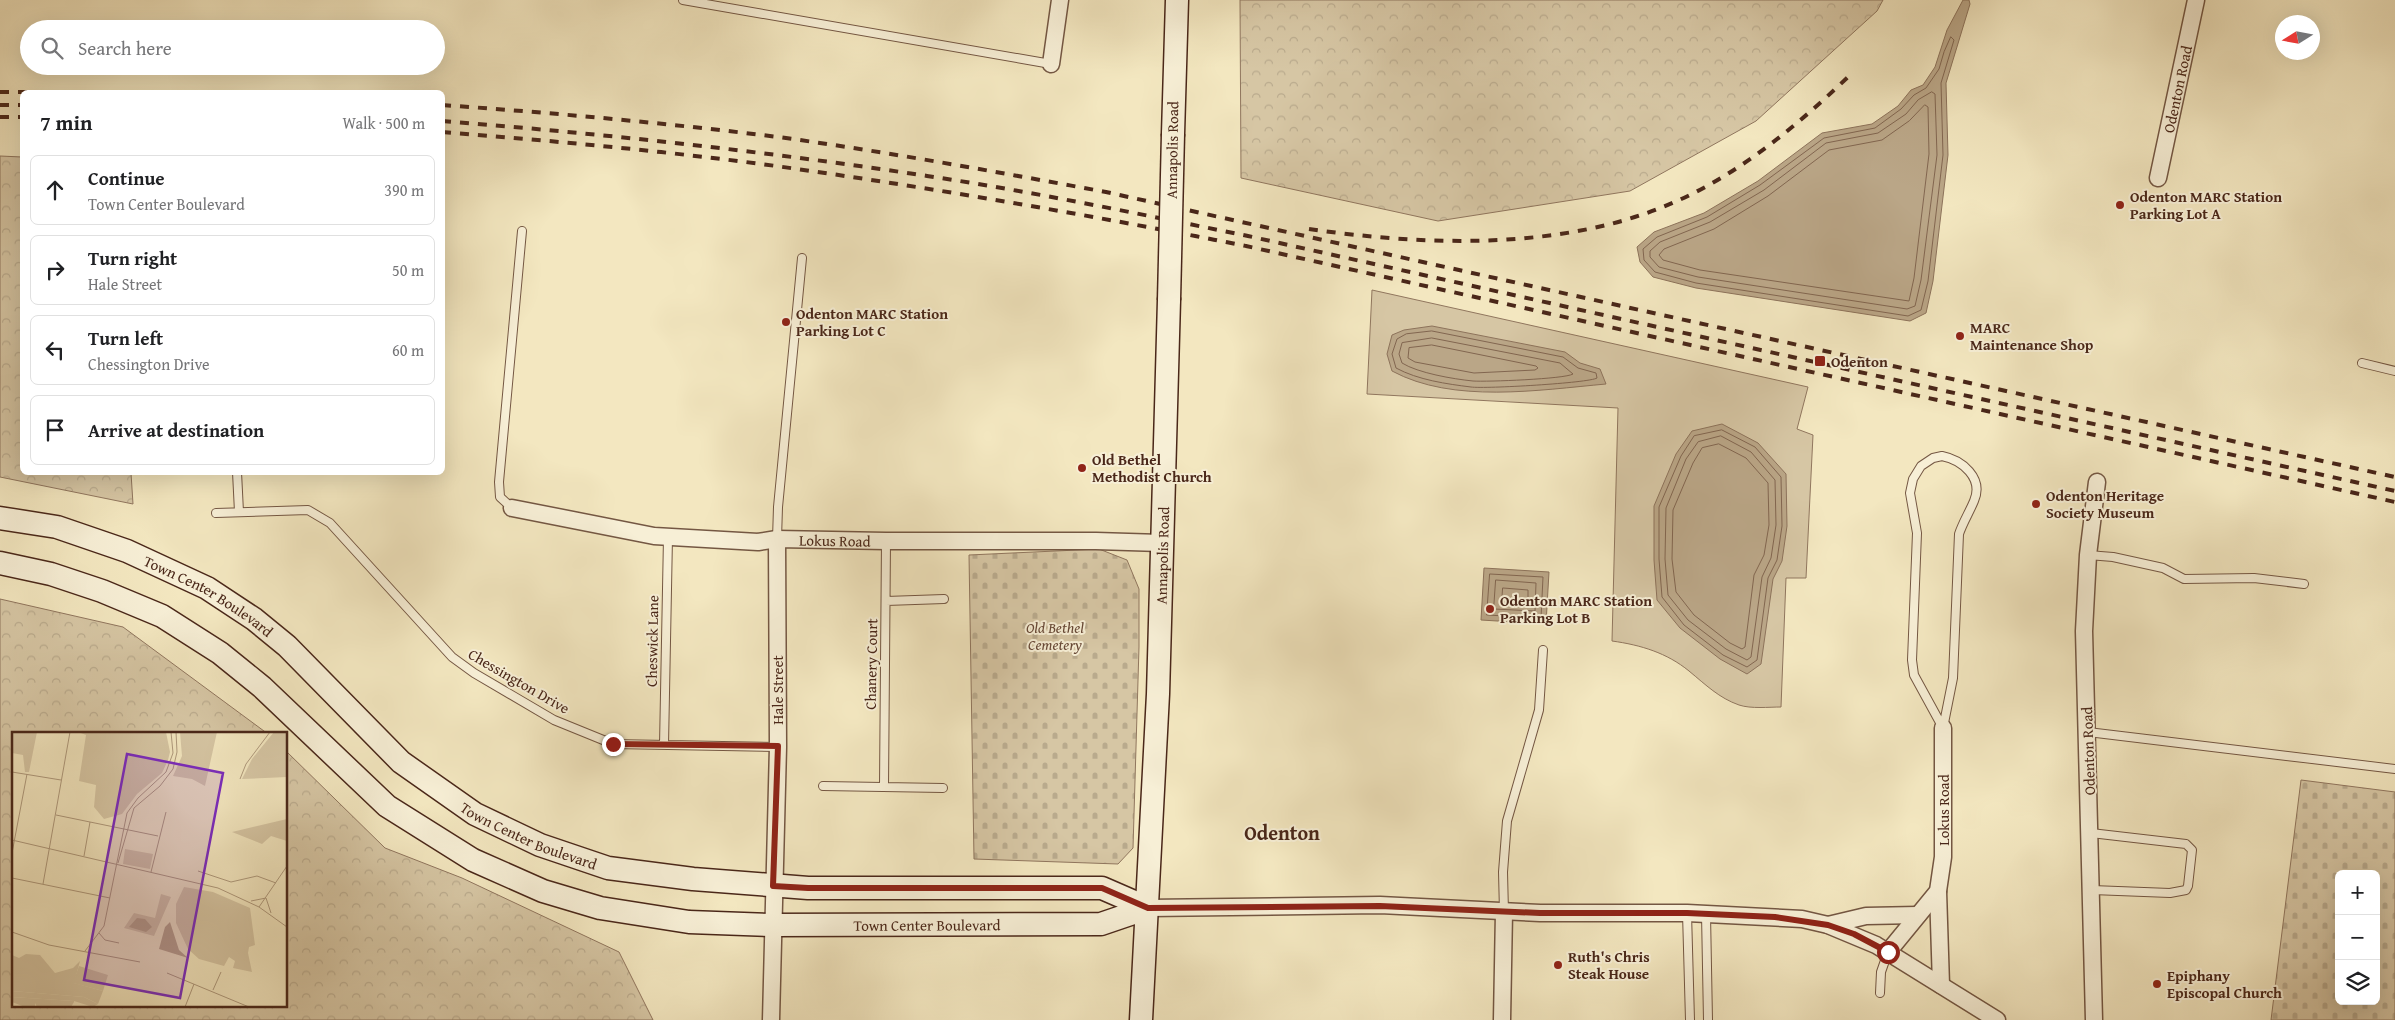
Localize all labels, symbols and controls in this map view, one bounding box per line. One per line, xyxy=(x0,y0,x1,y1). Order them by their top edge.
north arrow xyxy=(2275,15,2320,60)
search box xyxy=(20,20,445,75)
icon: search xyxy=(38,34,66,62)
text: Search here xyxy=(78,34,172,62)
street label: Odenton Road xyxy=(2157,43,2197,135)
street label: Annapolis Road xyxy=(1161,101,1183,199)
text: 7 min xyxy=(40,107,92,138)
text: Walk · 500 m xyxy=(342,111,425,135)
text: Continue xyxy=(88,164,165,192)
icon: ahead xyxy=(41,176,69,204)
text: 390 m xyxy=(384,178,424,202)
place label: Odenton MARC Station Parking Lot A xyxy=(2130,186,2282,224)
text: Town Center Boulevard xyxy=(88,192,245,216)
marker: Odenton MARC Station Parking Lot A xyxy=(2114,199,2126,211)
text: Turn right xyxy=(88,244,177,272)
icon: right xyxy=(41,256,69,284)
text: 50 m xyxy=(392,258,424,282)
text: Hale Street xyxy=(88,272,162,296)
place label: Odenton MARC Station Parking Lot C xyxy=(796,303,948,341)
marker: Odenton MARC Station Parking Lot C xyxy=(780,316,792,328)
place label: MARC Maintenance Shop xyxy=(1970,317,2094,355)
text: Turn left xyxy=(88,324,163,352)
marker: MARC Maintenance Shop xyxy=(1954,330,1966,342)
icon: left xyxy=(41,336,69,364)
text: 60 m xyxy=(392,338,424,362)
place label: Odenton xyxy=(1831,351,1888,372)
text: Chessington Drive xyxy=(88,352,210,376)
marker: Odenton xyxy=(1813,354,1827,368)
icon: arrive xyxy=(41,416,69,444)
text: Arrive at destination xyxy=(88,416,264,444)
place label: Old Bethel Methodist Church xyxy=(1092,449,1212,487)
marker: Old Bethel Methodist Church xyxy=(1076,462,1088,474)
place label: Odenton Heritage Society Museum xyxy=(2046,485,2164,523)
marker: Odenton Heritage Society Museum xyxy=(2030,498,2042,510)
street label: Annapolis Road xyxy=(1150,506,1174,605)
street label: Lokus Road xyxy=(799,529,871,551)
street label: Town Center Boulevard xyxy=(141,550,278,641)
place label: Odenton MARC Station Parking Lot B xyxy=(1500,590,1652,628)
street label: Cheswick Lane xyxy=(641,595,663,687)
marker: Odenton MARC Station Parking Lot B xyxy=(1484,603,1496,615)
street label: Chanery Court xyxy=(860,617,882,710)
park label: Old Bethel Cemetery xyxy=(1026,617,1084,655)
street label: Chessington Drive xyxy=(464,643,574,719)
street label: Hale Street xyxy=(767,655,788,725)
street label: Odenton Road xyxy=(2076,706,2100,796)
inset map xyxy=(12,732,288,1008)
route end xyxy=(602,733,625,756)
street label: Lokus Road xyxy=(1933,774,1954,846)
street label: Town Center Boulevard xyxy=(456,797,600,874)
district label: Odenton xyxy=(1244,818,1320,847)
map controls xyxy=(2335,870,2380,1005)
button: + xyxy=(2335,870,2380,915)
street label: Town Center Boulevard xyxy=(853,914,1000,935)
button: − xyxy=(2335,915,2380,960)
route start xyxy=(1877,941,1900,964)
place label: Ruth's Chris Steak House xyxy=(1568,946,1650,984)
marker: Ruth's Chris Steak House xyxy=(1552,959,1564,971)
button: layers xyxy=(2335,960,2380,1005)
place label: Epiphany Episcopal Church xyxy=(2167,965,2282,1003)
marker: Epiphany Episcopal Church xyxy=(2151,978,2163,990)

